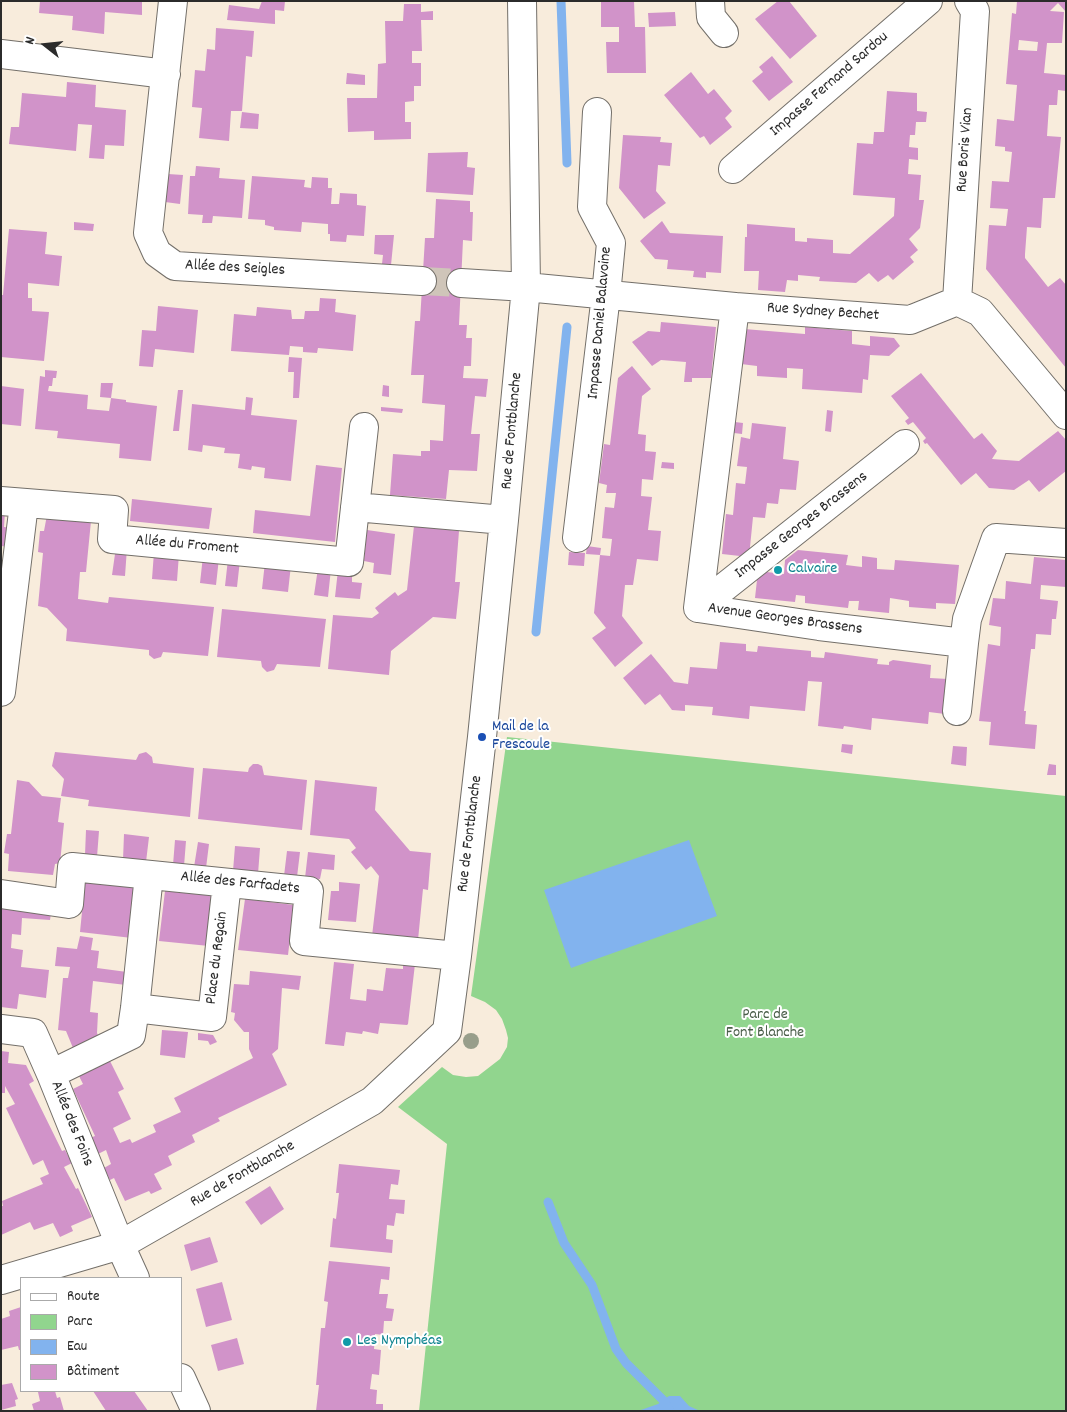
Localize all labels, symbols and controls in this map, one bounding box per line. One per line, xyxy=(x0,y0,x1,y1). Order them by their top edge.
north arrow xyxy=(20,20,70,70)
street label: Impasse Fernand Sardou xyxy=(767,28,893,142)
text: N xyxy=(20,35,41,47)
street label: Rue Boris Vian xyxy=(953,107,979,193)
street label: Impasse Daniel Balavoine xyxy=(585,246,617,400)
street label: Allée des Seigles xyxy=(184,257,286,281)
street label: Rue Sydney Bechet xyxy=(766,300,880,326)
street label: Rue de Fontblanche xyxy=(498,372,528,490)
street label: Impasse Georges Brassens xyxy=(732,468,872,584)
street label: Allée du Froment xyxy=(135,532,239,560)
place label: Calvaire xyxy=(788,560,837,580)
marker: Calvaire xyxy=(772,564,784,576)
street label: Avenue Georges Brassens xyxy=(707,600,863,640)
place label: Mail de la Frescoule xyxy=(492,718,550,756)
marker: Mail de la Frescoule xyxy=(476,731,488,743)
street label: Rue de Fontblanche xyxy=(454,774,488,894)
street label: Allée des Farfadets xyxy=(179,868,301,900)
street label: Place du Regain xyxy=(203,910,233,1006)
park label: Parc de Font Blanche xyxy=(726,1006,804,1044)
street label: Allée des Foins xyxy=(45,1079,97,1169)
street label: Rue de Fontblanche xyxy=(187,1137,299,1213)
legend xyxy=(20,1277,182,1392)
text: Route xyxy=(67,1286,100,1308)
text: Parc xyxy=(67,1311,92,1333)
place label: Les Nymphéas xyxy=(357,1332,442,1352)
text: Eau xyxy=(67,1336,87,1358)
marker: Les Nymphéas xyxy=(341,1336,353,1348)
text: Bâtiment xyxy=(67,1361,119,1383)

